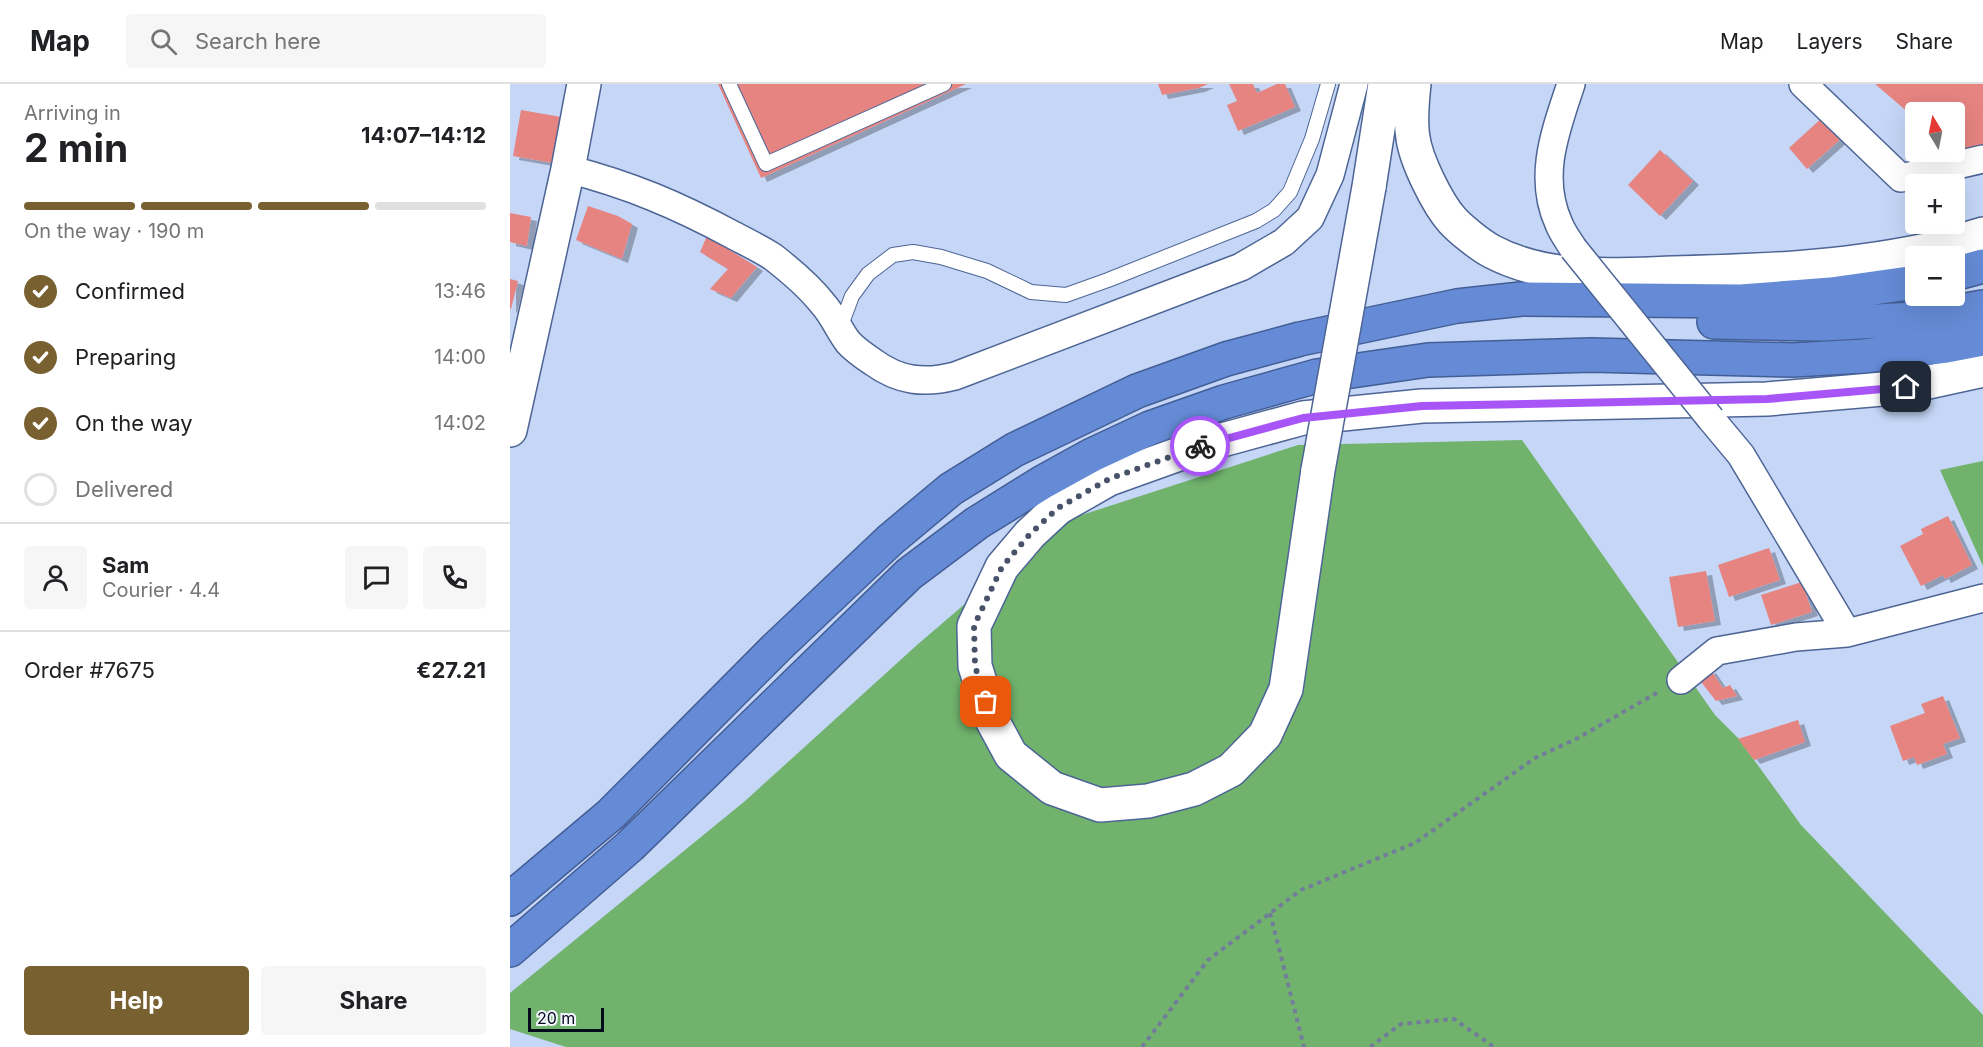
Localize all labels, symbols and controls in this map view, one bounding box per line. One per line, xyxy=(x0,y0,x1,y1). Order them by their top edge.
search box xyxy=(126,14,546,68)
text: Map xyxy=(30,24,90,58)
icon: search xyxy=(147,25,180,58)
text: Search here xyxy=(195,28,321,54)
text: Map xyxy=(1720,29,1764,54)
text: Layers xyxy=(1797,29,1863,54)
text: Share xyxy=(1896,29,1953,54)
text: Arriving in xyxy=(24,101,121,125)
north arrow xyxy=(1905,102,1965,162)
map controls xyxy=(1905,102,1965,306)
text: 14:07–14:12 xyxy=(361,122,486,148)
text: 2 min xyxy=(24,124,128,171)
button: + xyxy=(1905,174,1965,234)
text: On the way · 190 m xyxy=(24,219,204,243)
button: − xyxy=(1905,246,1965,306)
icon: check xyxy=(24,275,57,308)
text: Confirmed xyxy=(75,278,185,304)
text: 13:46 xyxy=(434,279,486,303)
icon: check xyxy=(24,341,57,374)
text: Preparing xyxy=(75,344,176,370)
text: 14:00 xyxy=(434,345,486,369)
pin xyxy=(1880,361,1931,412)
icon: home xyxy=(1889,370,1922,403)
icon: check xyxy=(24,407,57,440)
text: On the way xyxy=(75,410,193,436)
text: 14:02 xyxy=(434,411,486,435)
courier xyxy=(1170,416,1230,476)
icon: bike xyxy=(1184,430,1217,463)
text: Delivered xyxy=(75,476,173,502)
button: person xyxy=(24,546,87,609)
button: chat xyxy=(345,546,408,609)
button: phone xyxy=(423,546,486,609)
text: Sam xyxy=(102,552,149,578)
text: Courier · 4.4 xyxy=(102,578,220,602)
text: Order #7675 xyxy=(24,657,155,683)
text: €27.21 xyxy=(416,657,486,683)
pin xyxy=(960,676,1011,727)
icon: bag xyxy=(969,685,1002,718)
button: Help xyxy=(24,966,249,1035)
button: Share xyxy=(261,966,486,1035)
scale bar xyxy=(528,1005,604,1032)
text: 20 m xyxy=(537,1008,575,1028)

